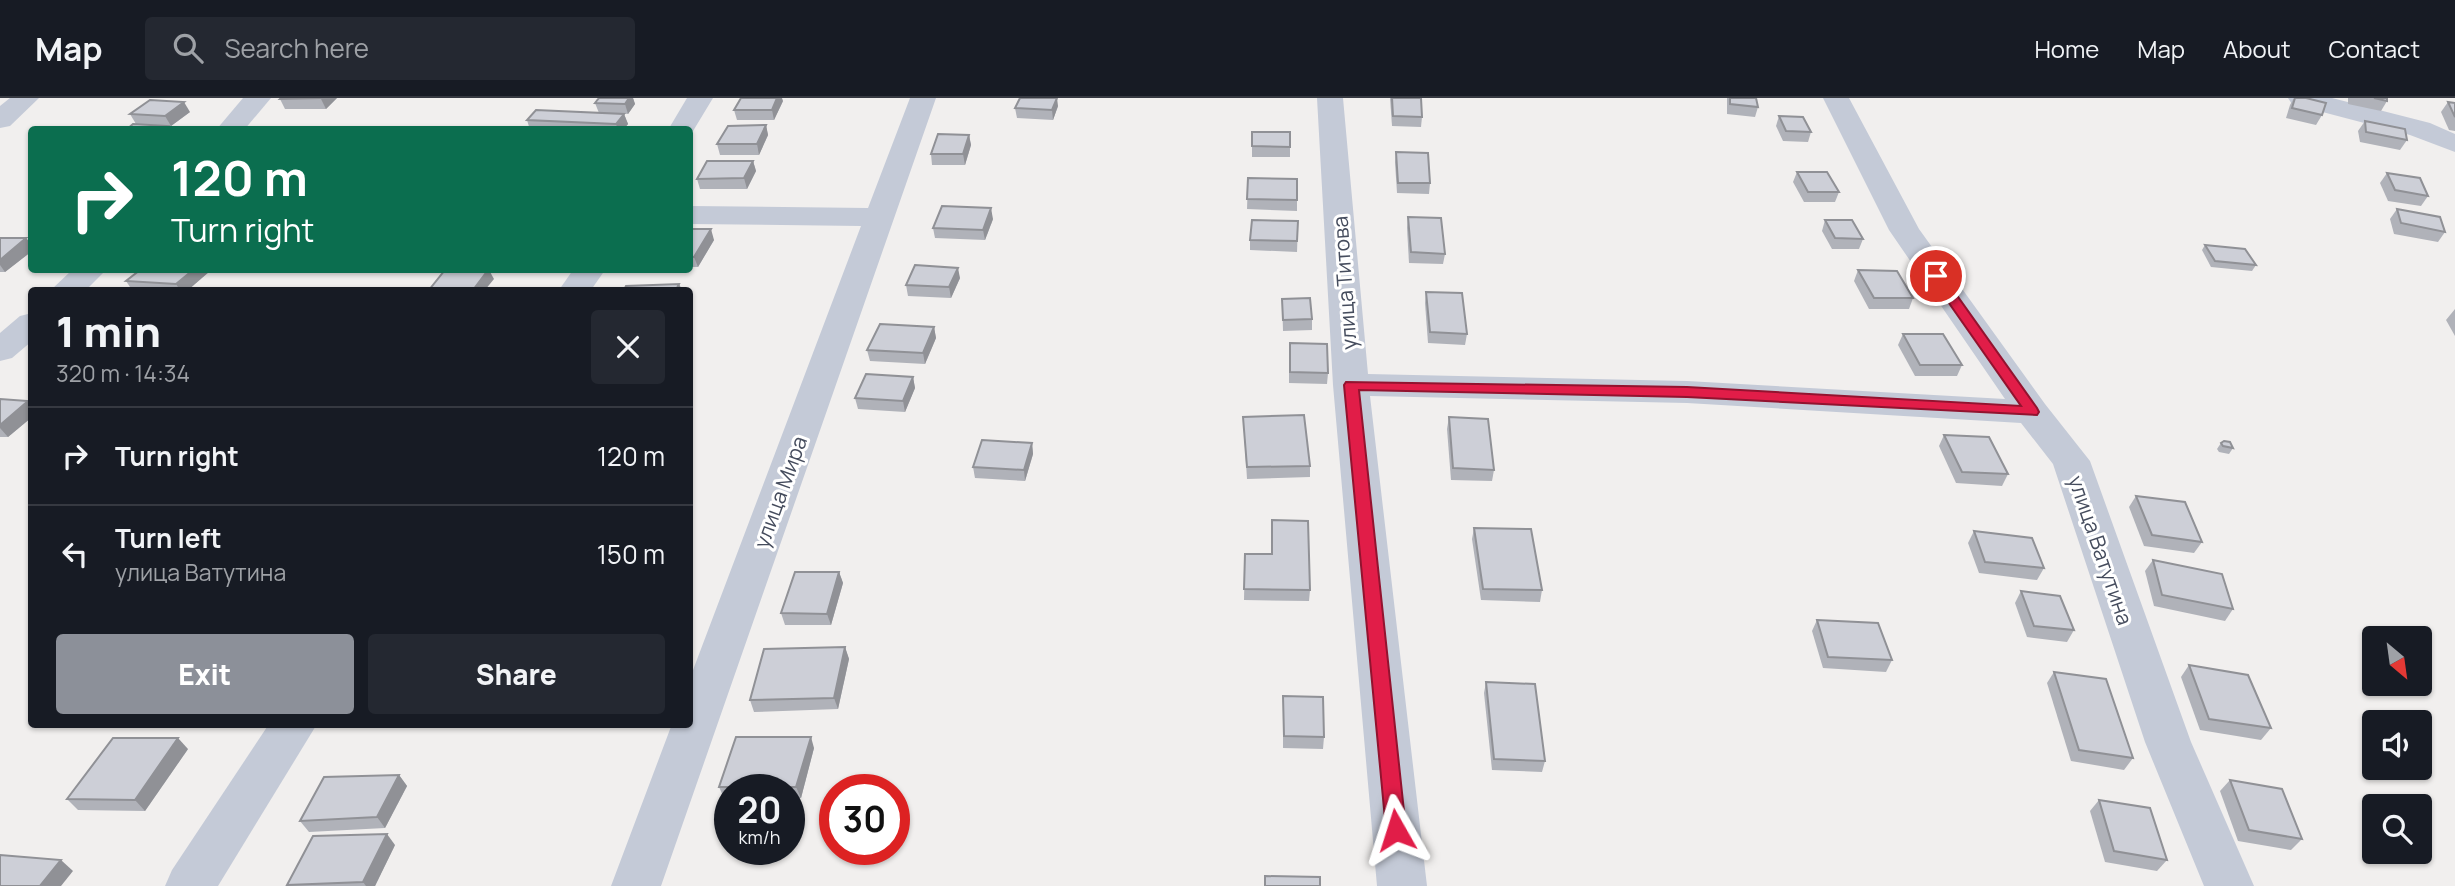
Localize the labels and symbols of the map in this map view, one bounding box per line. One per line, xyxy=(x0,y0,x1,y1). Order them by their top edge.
street label: улица Титова xyxy=(1325,215,1363,351)
pin xyxy=(1906,246,1966,306)
street label: улица Мира xyxy=(747,432,813,552)
street label: улица Ватутина xyxy=(2062,472,2140,628)
north arrow xyxy=(2362,626,2432,696)
speed limit sign: 30 xyxy=(819,774,910,865)
position arrow xyxy=(1359,793,1433,867)

